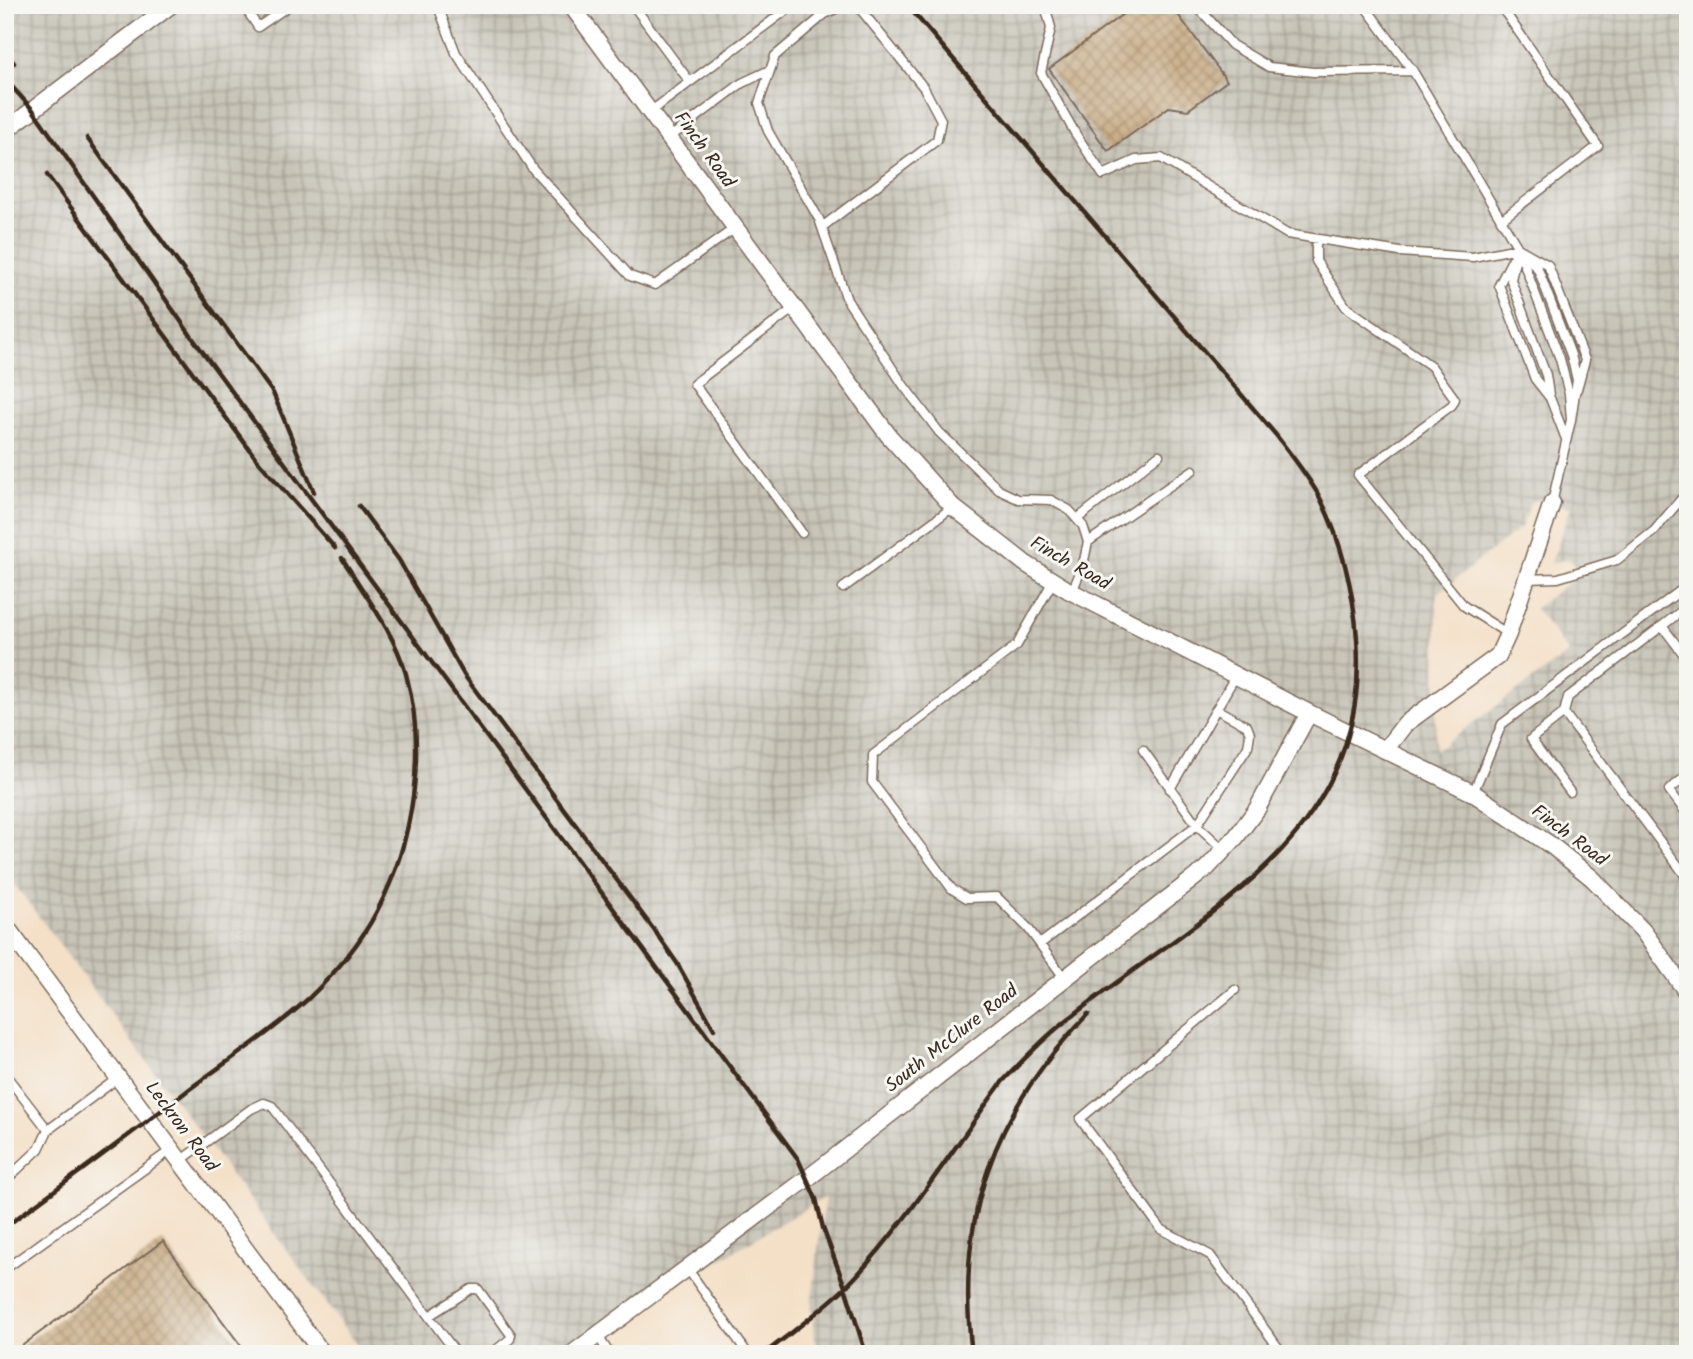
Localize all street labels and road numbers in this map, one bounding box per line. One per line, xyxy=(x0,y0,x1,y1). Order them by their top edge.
street label: Finch Road xyxy=(666,105,743,195)
street label: Finch Road xyxy=(1024,529,1116,599)
street label: Finch Road xyxy=(1524,797,1614,875)
street label: South McClure Road xyxy=(879,977,1026,1101)
street label: Leckron Road xyxy=(137,1075,225,1179)

